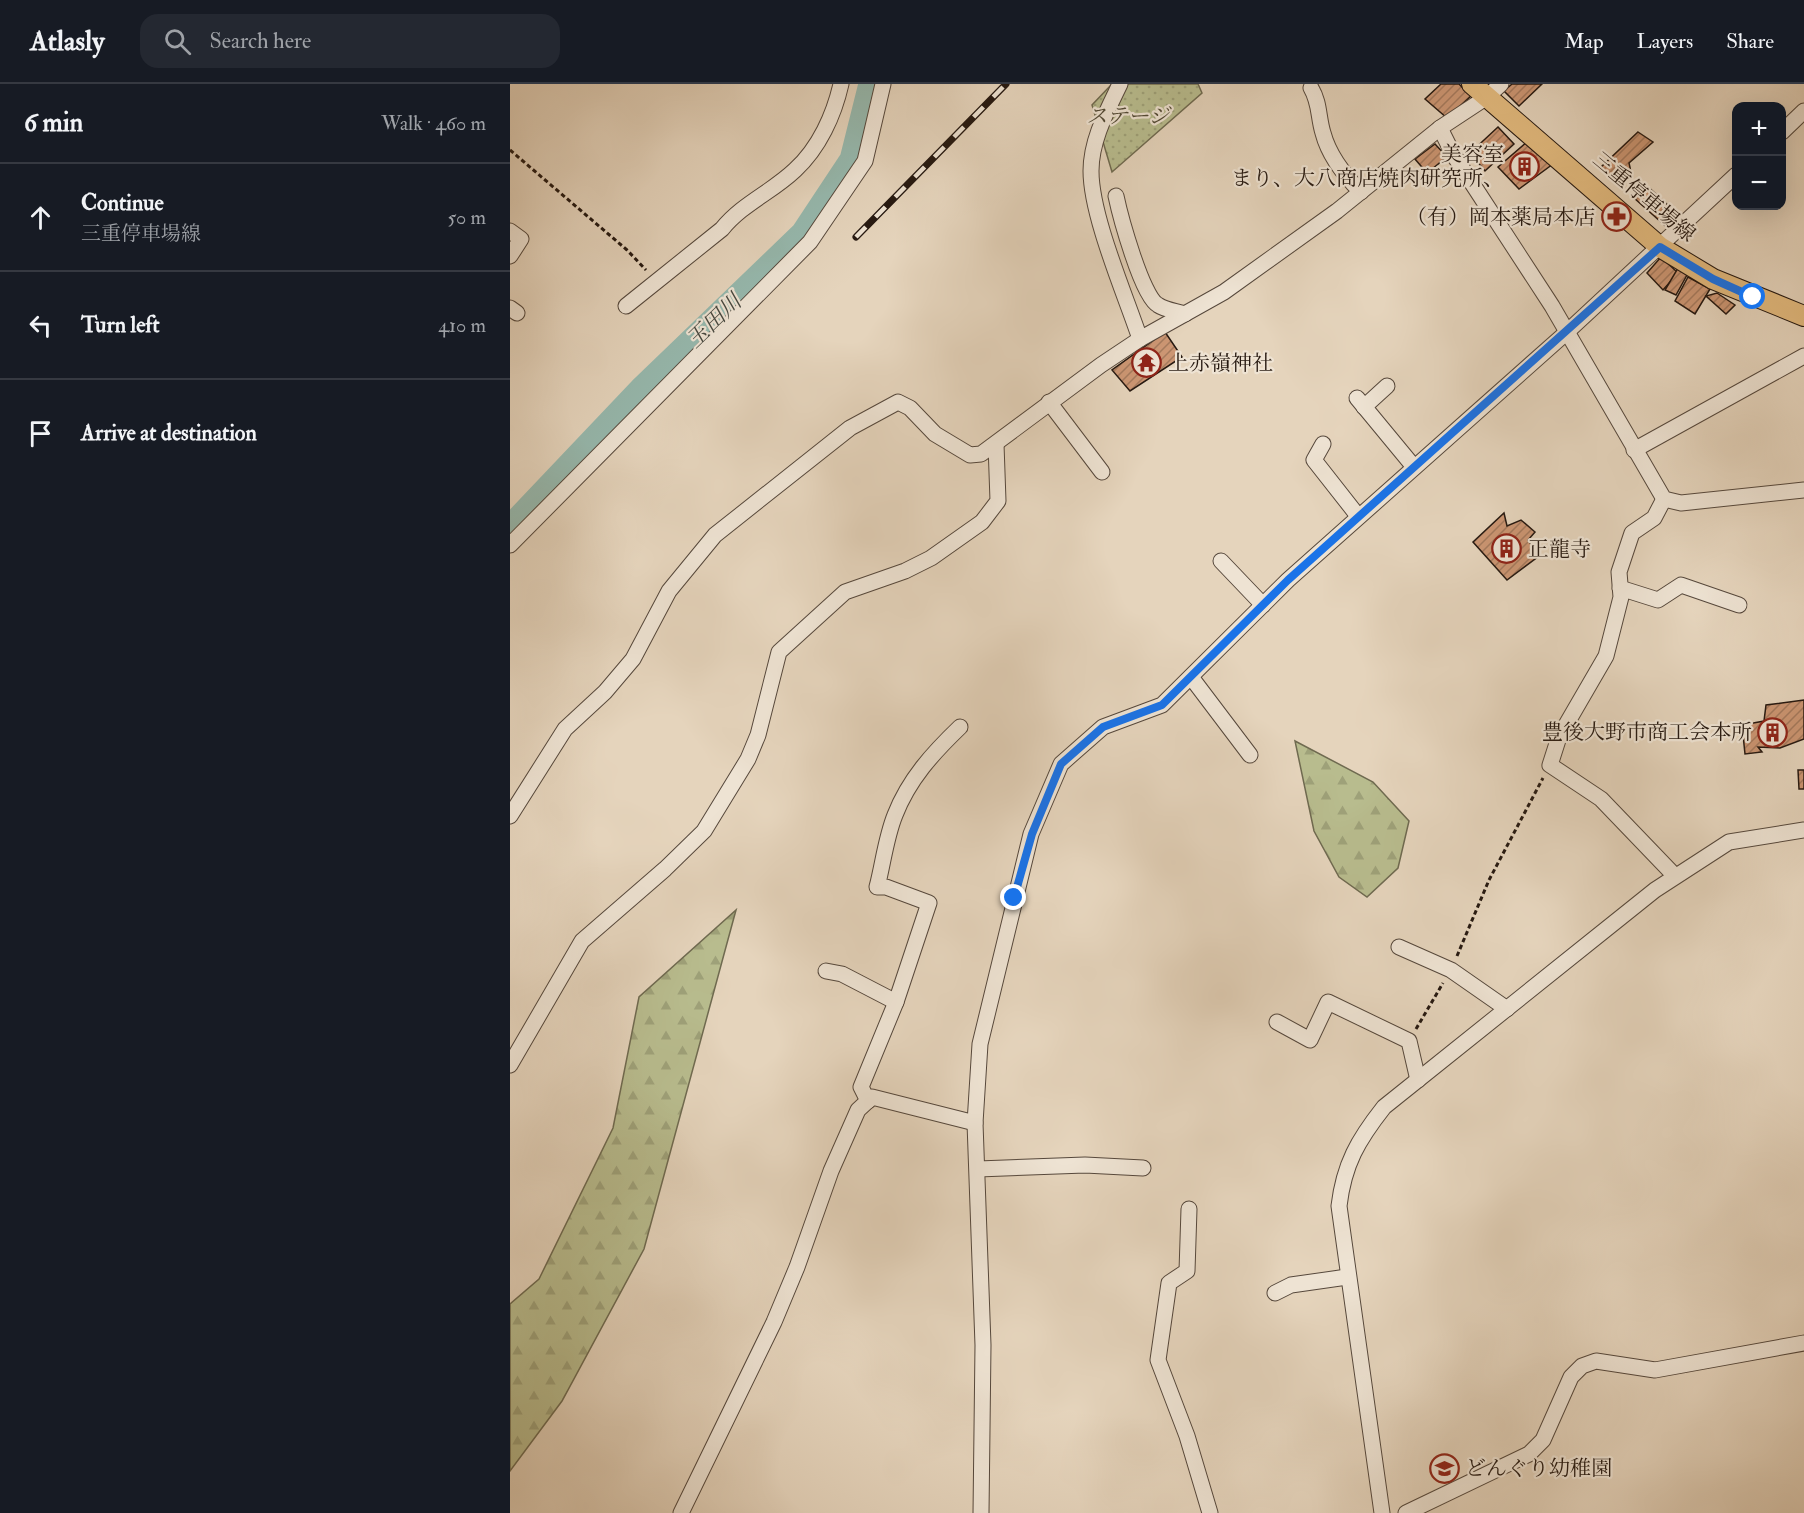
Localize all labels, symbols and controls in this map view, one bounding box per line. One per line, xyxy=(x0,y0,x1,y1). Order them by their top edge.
search box xyxy=(140,14,560,68)
text: Atlasly xyxy=(30,24,104,59)
icon: search xyxy=(161,25,194,58)
text: Search here xyxy=(209,27,311,55)
text: Map xyxy=(1564,28,1604,55)
text: Layers xyxy=(1637,28,1693,55)
text: Share xyxy=(1726,28,1774,55)
map controls xyxy=(1732,102,1786,210)
button: + xyxy=(1732,102,1786,156)
park label: ステージ xyxy=(1086,103,1173,130)
text: 6 min xyxy=(24,107,83,139)
text: Walk · 460 m xyxy=(381,111,486,136)
place label: 美容室 まり、大八商店焼肉研究所、 xyxy=(1231,141,1504,192)
street label: 三重停車場線 xyxy=(1587,146,1701,248)
building icon: 美容室 まり、大八商店焼肉研究所、 xyxy=(1509,150,1541,182)
button: − xyxy=(1732,156,1786,210)
text: Continue xyxy=(81,189,164,217)
icon: ahead xyxy=(24,201,57,234)
pharmacy icon: （有）岡本薬局本店 xyxy=(1600,201,1632,233)
place label: （有）岡本薬局本店 xyxy=(1406,204,1595,231)
text: 50 m xyxy=(447,205,486,230)
text: 三重停車場線 xyxy=(81,221,201,246)
route start xyxy=(1739,283,1765,309)
water label: 玉田川 xyxy=(681,287,749,354)
icon: left xyxy=(24,309,57,342)
text: Turn left xyxy=(81,311,160,339)
text: 410 m xyxy=(438,313,486,338)
temple icon: 上赤嶺神社 xyxy=(1131,347,1163,379)
place label: 上赤嶺神社 xyxy=(1168,350,1273,377)
icon: arrive xyxy=(24,417,57,450)
text: Arrive at destination xyxy=(81,419,257,447)
building icon: 正龍寺 xyxy=(1491,533,1523,565)
place label: 正龍寺 xyxy=(1528,536,1591,563)
building icon: 豊後大野市商工会本所 xyxy=(1757,716,1789,748)
place label: 豊後大野市商工会本所 xyxy=(1542,719,1752,746)
route end xyxy=(1000,884,1026,910)
school or university icon: どんぐり幼稚園 xyxy=(1428,1452,1460,1484)
place label: どんぐり幼稚園 xyxy=(1465,1455,1612,1482)

